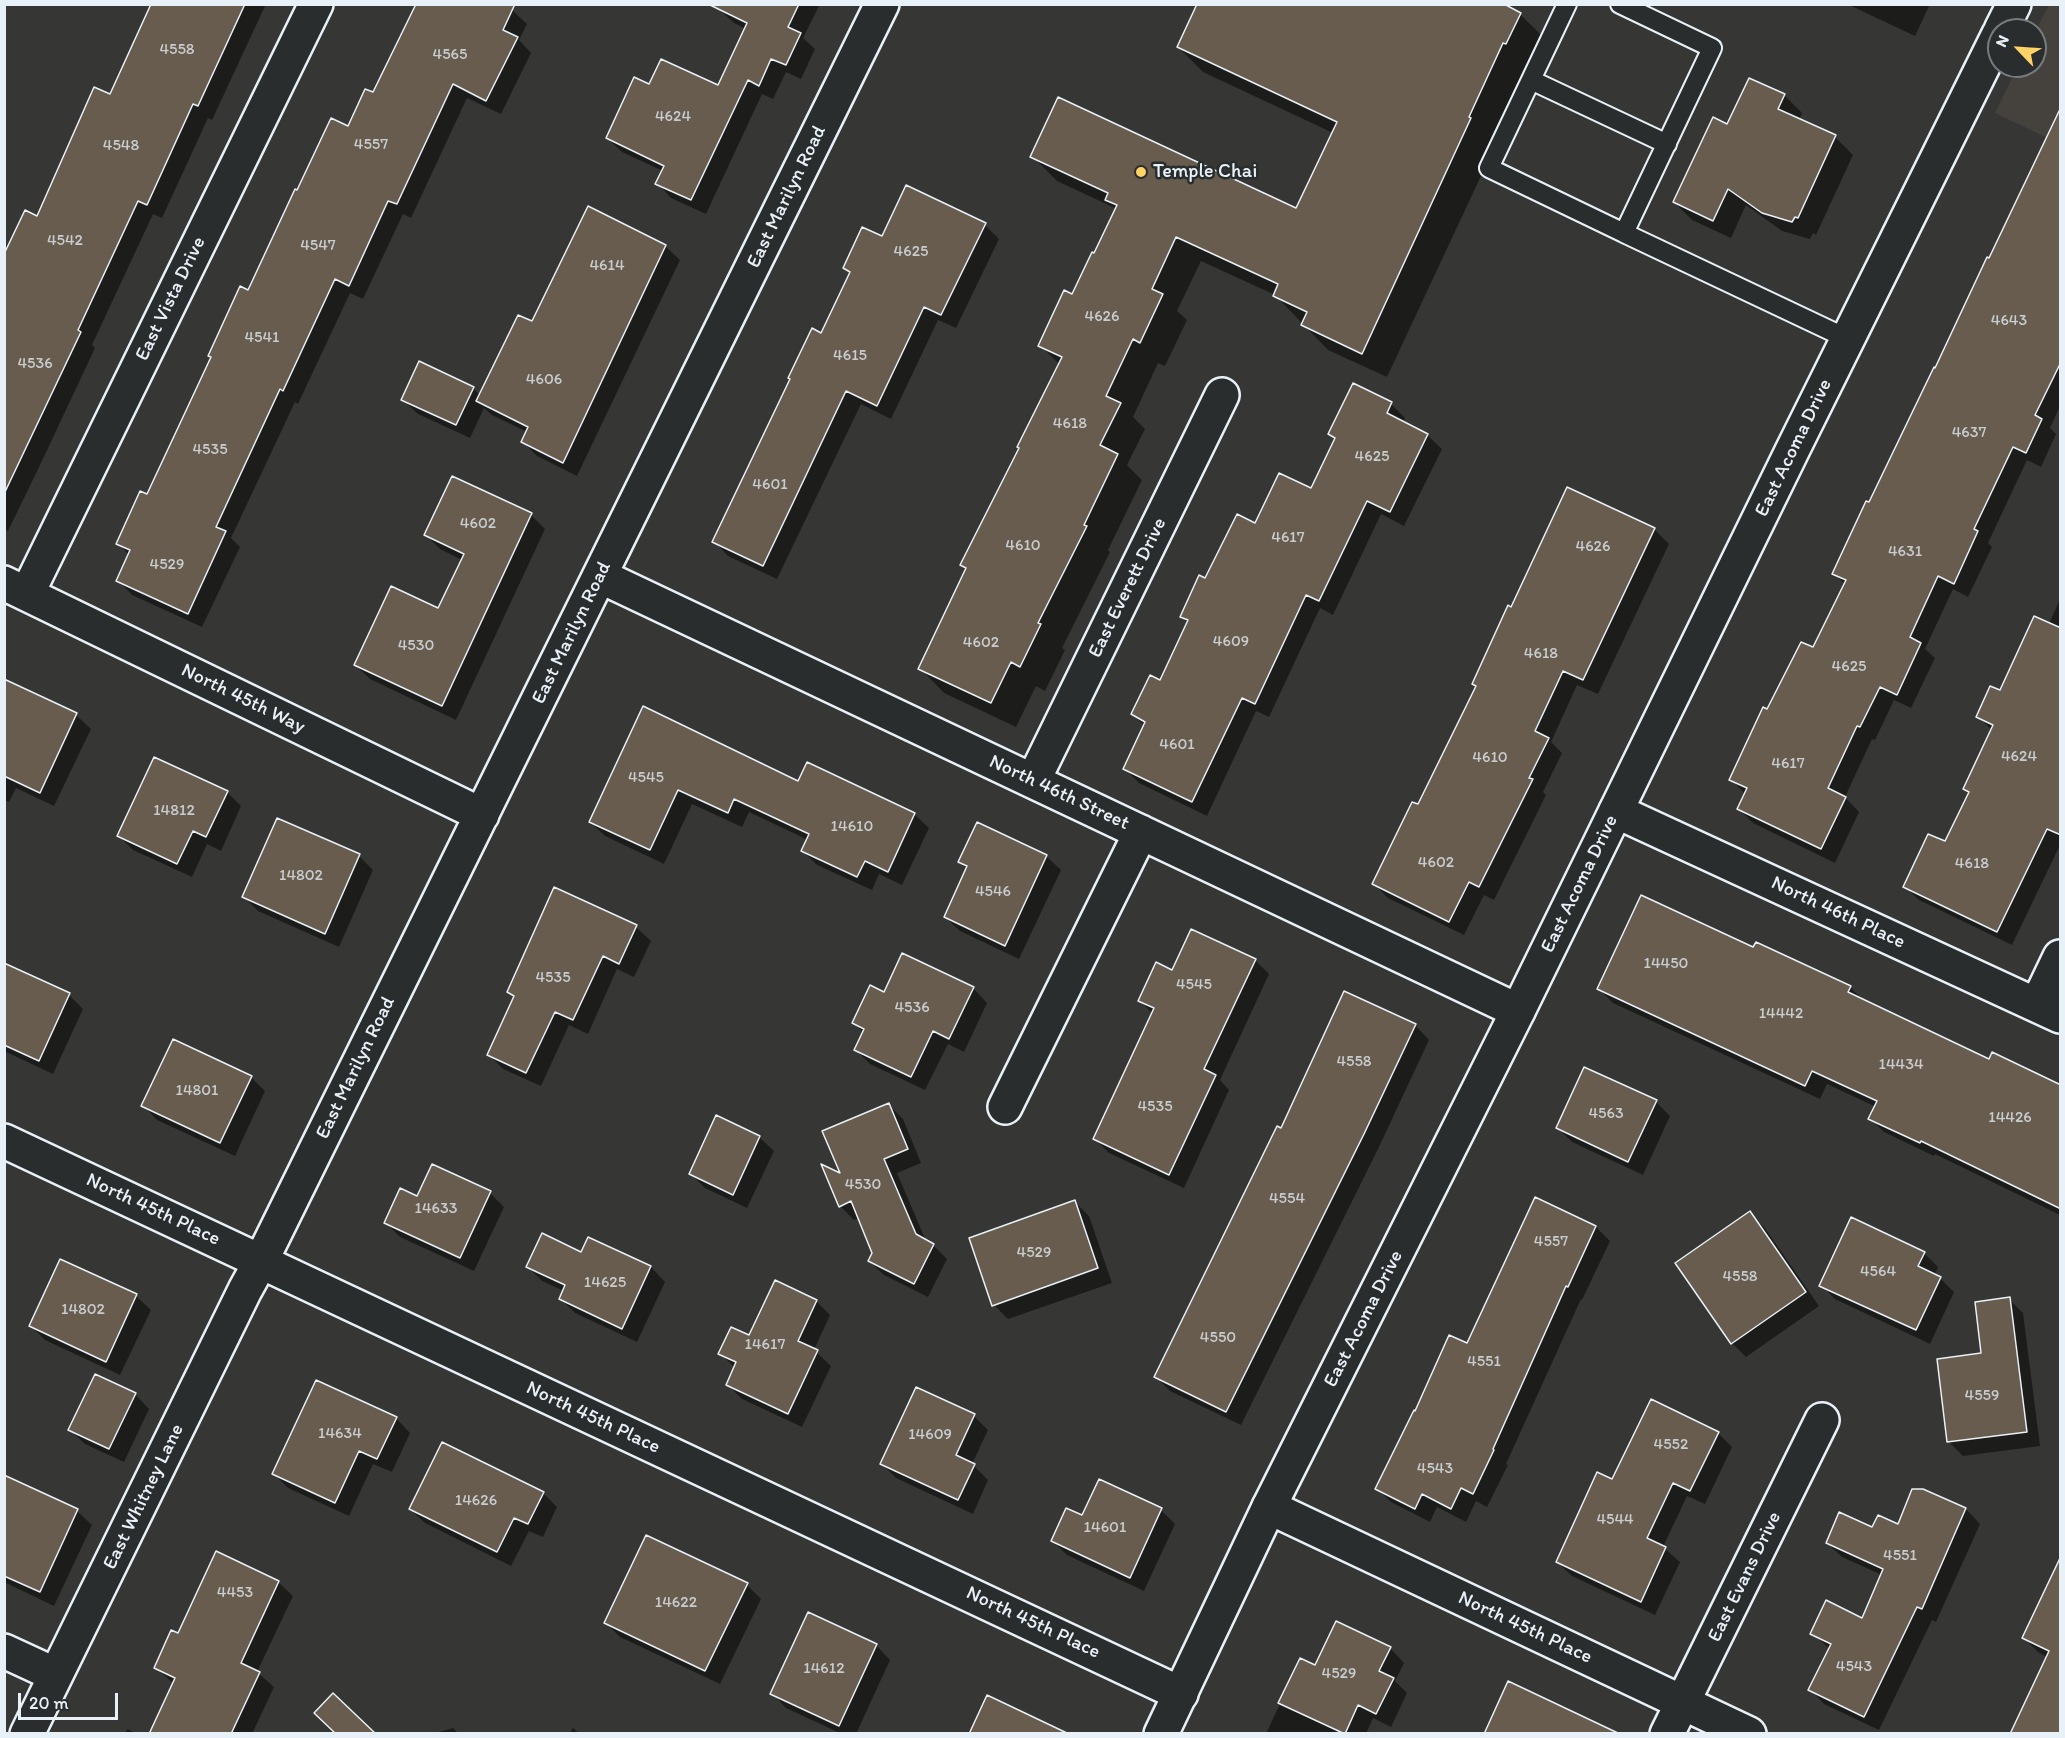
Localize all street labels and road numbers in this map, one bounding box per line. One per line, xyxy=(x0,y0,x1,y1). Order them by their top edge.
street label: East Marilyn Road xyxy=(742,122,832,272)
street label: East Vista Drive xyxy=(131,233,211,365)
street label: East Acoma Drive xyxy=(1750,375,1838,521)
street label: East Everett Drive xyxy=(1084,514,1172,662)
street label: East Marilyn Road xyxy=(527,558,617,708)
street label: North 45th Way xyxy=(177,659,309,739)
street label: North 46th Street xyxy=(985,750,1133,836)
street label: East Acoma Drive xyxy=(1536,811,1624,957)
street label: North 46th Place xyxy=(1767,871,1909,955)
street label: East Marilyn Road xyxy=(311,993,401,1143)
street label: North 45th Place xyxy=(82,1168,224,1252)
street label: East Acoma Drive xyxy=(1319,1247,1409,1391)
street label: North 45th Place xyxy=(522,1376,664,1460)
street label: East Whitney Lane xyxy=(98,1420,190,1574)
street label: East Evans Drive xyxy=(1703,1508,1787,1646)
street label: North 45th Place xyxy=(962,1581,1104,1665)
street label: North 45th Place xyxy=(1454,1586,1596,1670)

